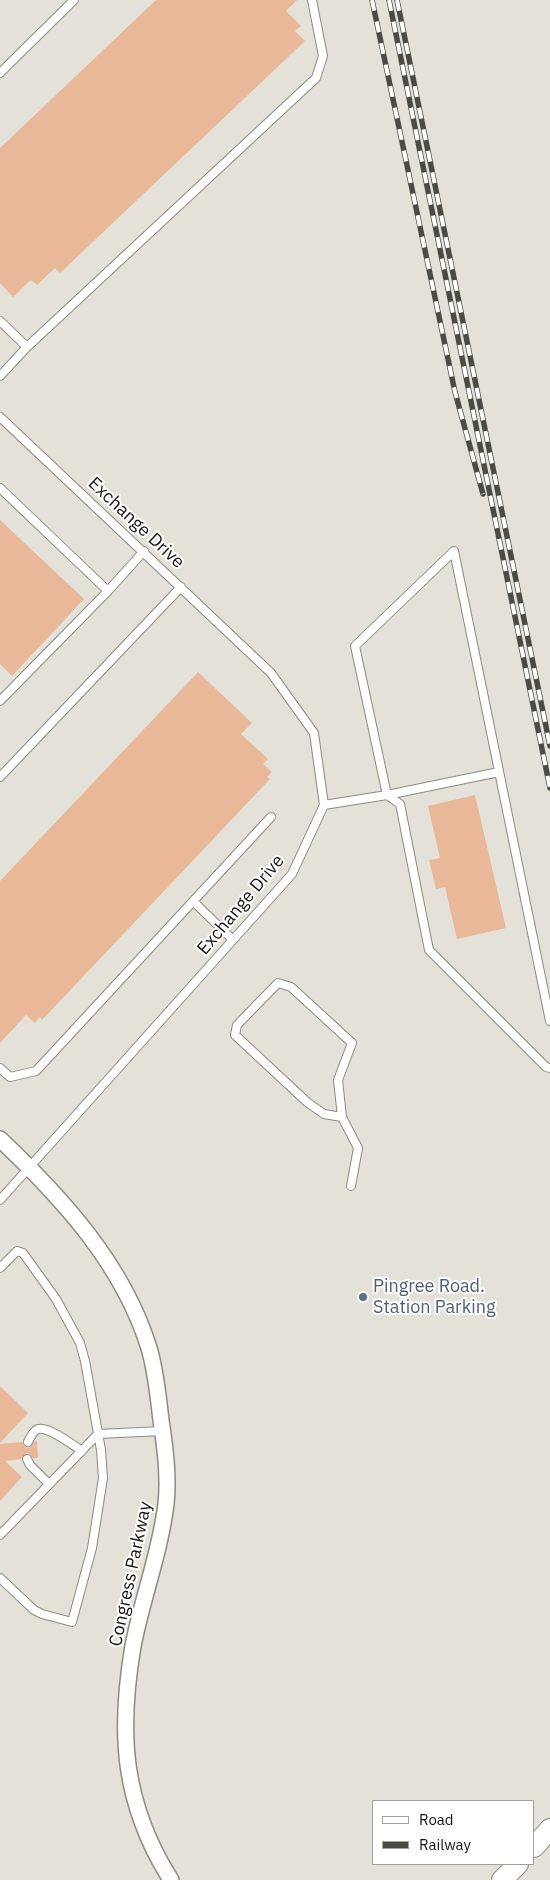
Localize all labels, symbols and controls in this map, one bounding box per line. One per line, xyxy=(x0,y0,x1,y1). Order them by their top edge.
street label: Exchange Drive xyxy=(83,473,189,573)
street label: Exchange Drive xyxy=(193,851,289,959)
place label: Pingree Road. Station Parking xyxy=(373,1276,495,1318)
marker: Pingree Road. Station Parking xyxy=(357,1291,369,1303)
street label: Congress Parkway xyxy=(105,1500,157,1648)
legend xyxy=(372,1800,535,1865)
text: Road xyxy=(419,1810,454,1829)
text: Railway xyxy=(419,1835,471,1854)

